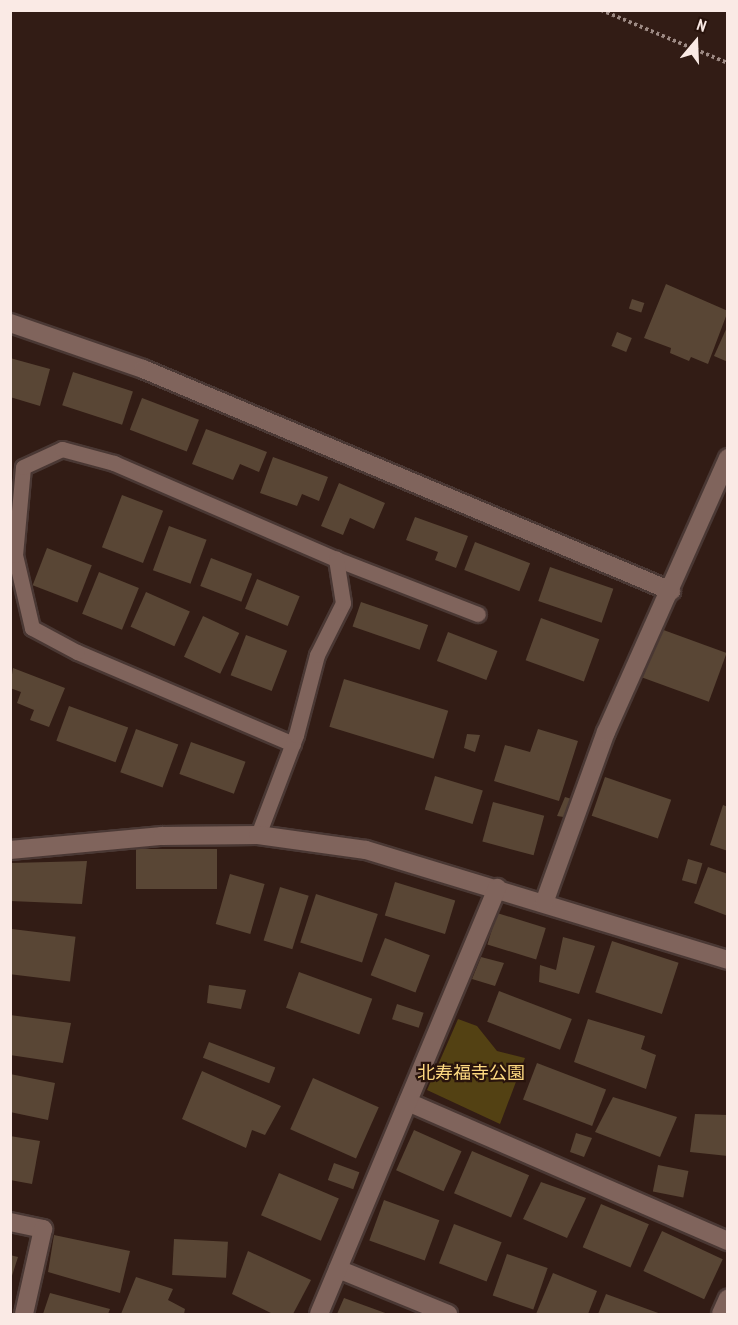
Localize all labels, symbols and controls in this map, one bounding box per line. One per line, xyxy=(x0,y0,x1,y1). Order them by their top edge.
north arrow xyxy=(666,12,726,72)
text: N xyxy=(695,14,709,36)
park label: 北寿福寺公園 xyxy=(417,1062,525,1084)

